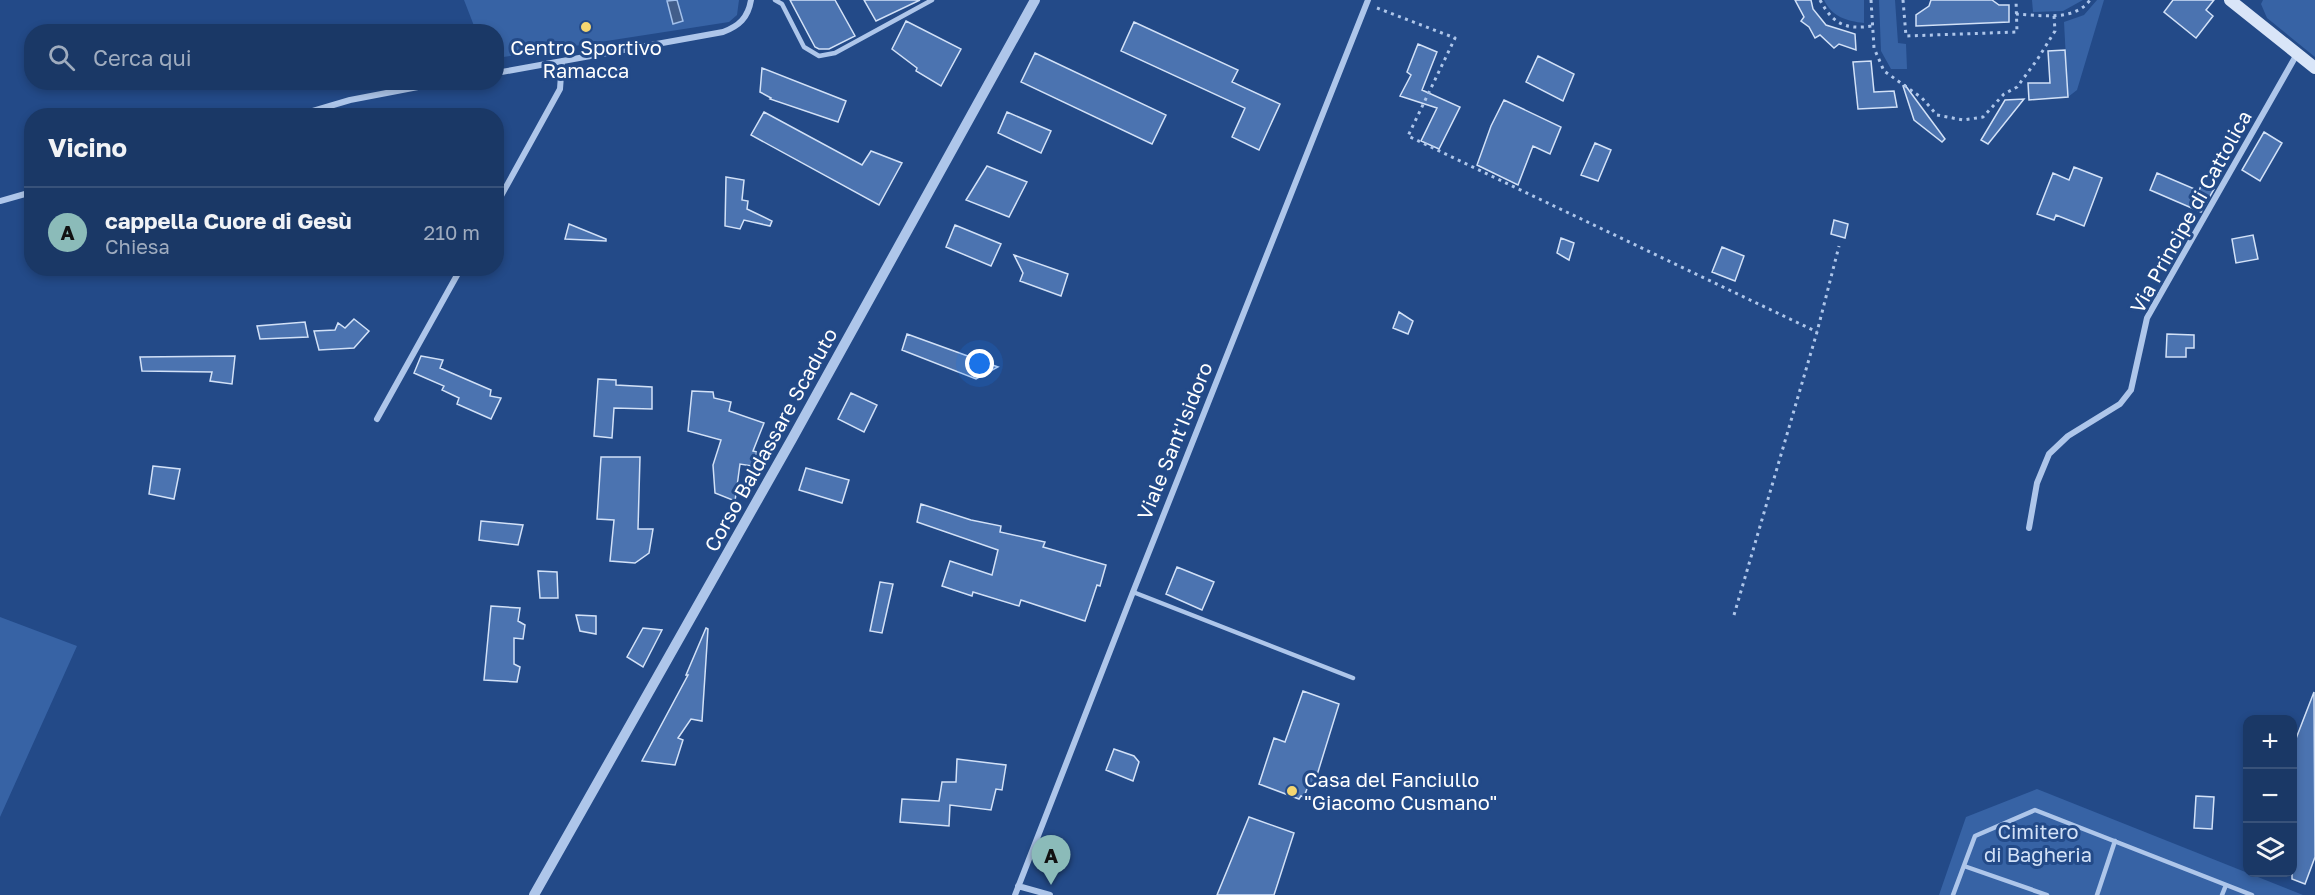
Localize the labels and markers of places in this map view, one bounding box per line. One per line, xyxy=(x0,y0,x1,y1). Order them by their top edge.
marker: Centro Sportivo Ramacca xyxy=(579,20,593,34)
place label: Centro Sportivo Ramacca xyxy=(510,35,662,82)
place label: Casa del Fanciullo "Giacomo Cusmano" xyxy=(1304,767,1497,814)
marker: Casa del Fanciullo "Giacomo Cusmano" xyxy=(1285,784,1299,798)
pin: A xyxy=(1032,836,1070,885)

